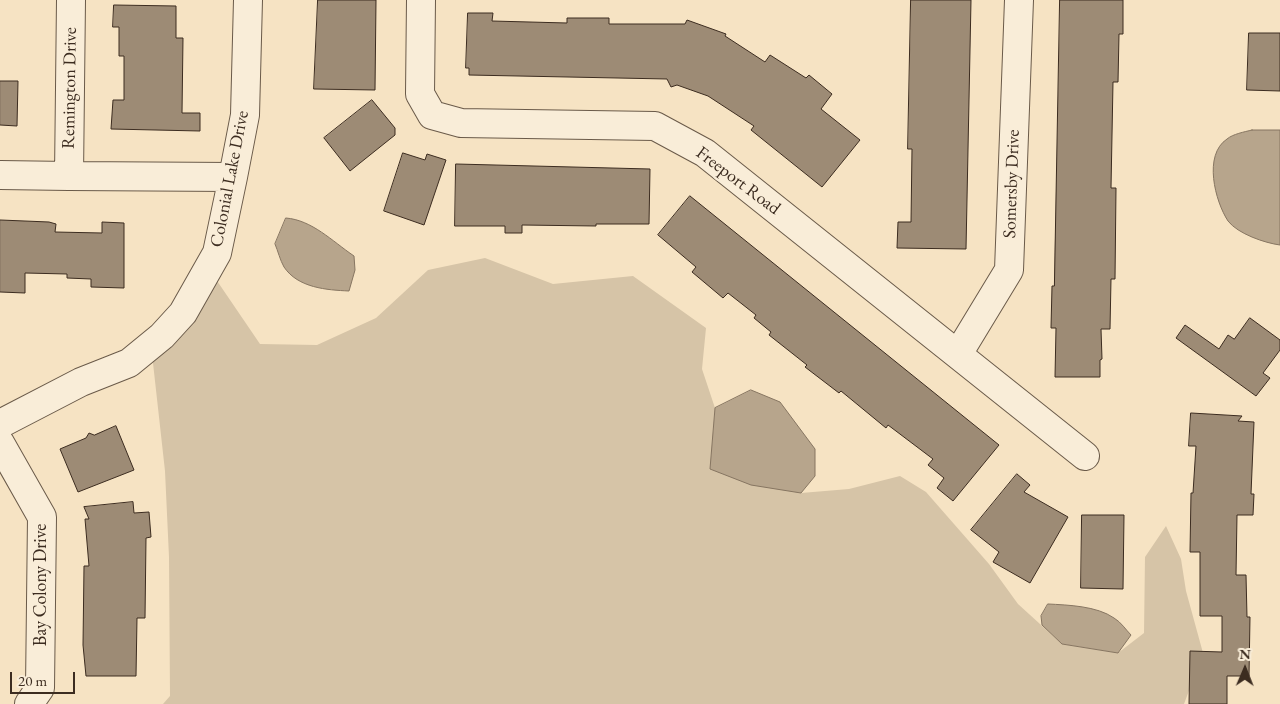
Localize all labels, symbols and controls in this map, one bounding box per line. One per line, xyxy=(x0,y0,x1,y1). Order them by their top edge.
street label: Remington Drive xyxy=(58,27,82,149)
street label: Colonial Lake Drive xyxy=(206,109,254,249)
street label: Somersby Drive xyxy=(999,129,1025,239)
street label: Freeport Road xyxy=(691,142,785,220)
street label: Bay Colony Drive xyxy=(30,524,52,646)
north arrow xyxy=(1220,644,1270,694)
text: N xyxy=(1239,645,1251,663)
scale bar xyxy=(12,662,78,694)
text: 20 m xyxy=(18,671,47,690)

